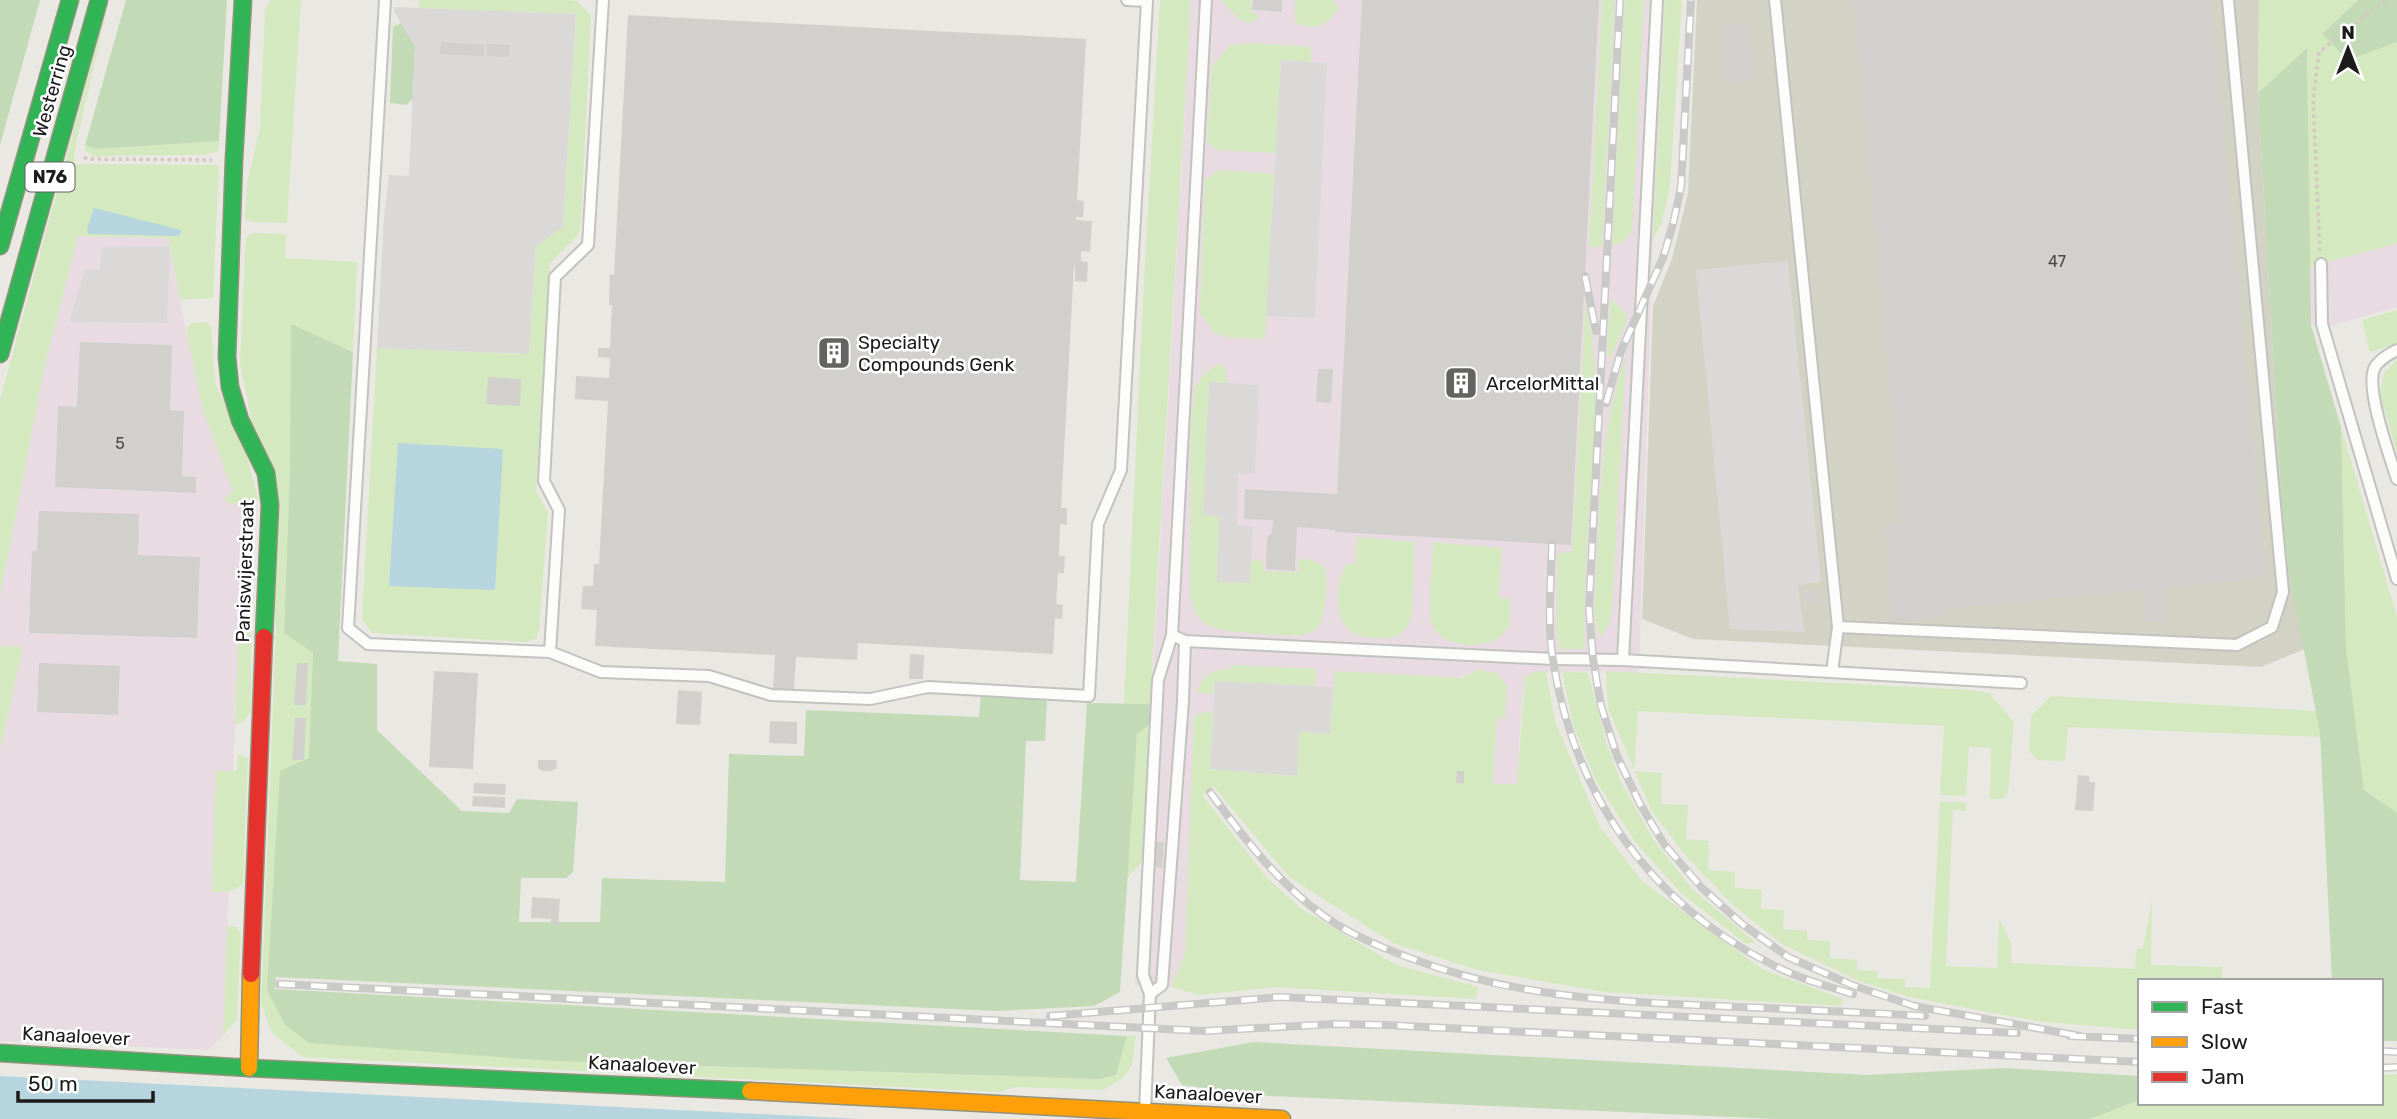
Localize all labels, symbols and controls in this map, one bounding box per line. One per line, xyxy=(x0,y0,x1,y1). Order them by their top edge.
north arrow xyxy=(2313,14,2383,84)
text: N xyxy=(2341,21,2355,44)
street label: Westerring xyxy=(28,42,76,140)
road number: N76 xyxy=(26,162,74,192)
house number: 47 xyxy=(2048,252,2066,271)
place label: Specialty Compounds Genk xyxy=(858,331,1014,376)
building icon: Specialty Compounds Genk xyxy=(815,334,853,372)
building icon: ArcelorMittal xyxy=(1442,364,1480,402)
place label: ArcelorMittal xyxy=(1486,372,1599,395)
house number: 5 xyxy=(115,434,125,453)
street label: Paniswijerstraat xyxy=(231,499,259,643)
legend xyxy=(2138,979,2383,1105)
text: Fast xyxy=(2201,994,2243,1019)
street label: Kanaaloever xyxy=(21,1022,131,1050)
text: Slow xyxy=(2201,1029,2248,1054)
street label: Kanaaloever xyxy=(587,1051,697,1079)
scale bar xyxy=(18,1060,152,1104)
text: Jam xyxy=(2201,1064,2245,1089)
text: 50 m xyxy=(28,1071,78,1096)
street label: Kanaaloever xyxy=(1153,1080,1263,1108)

